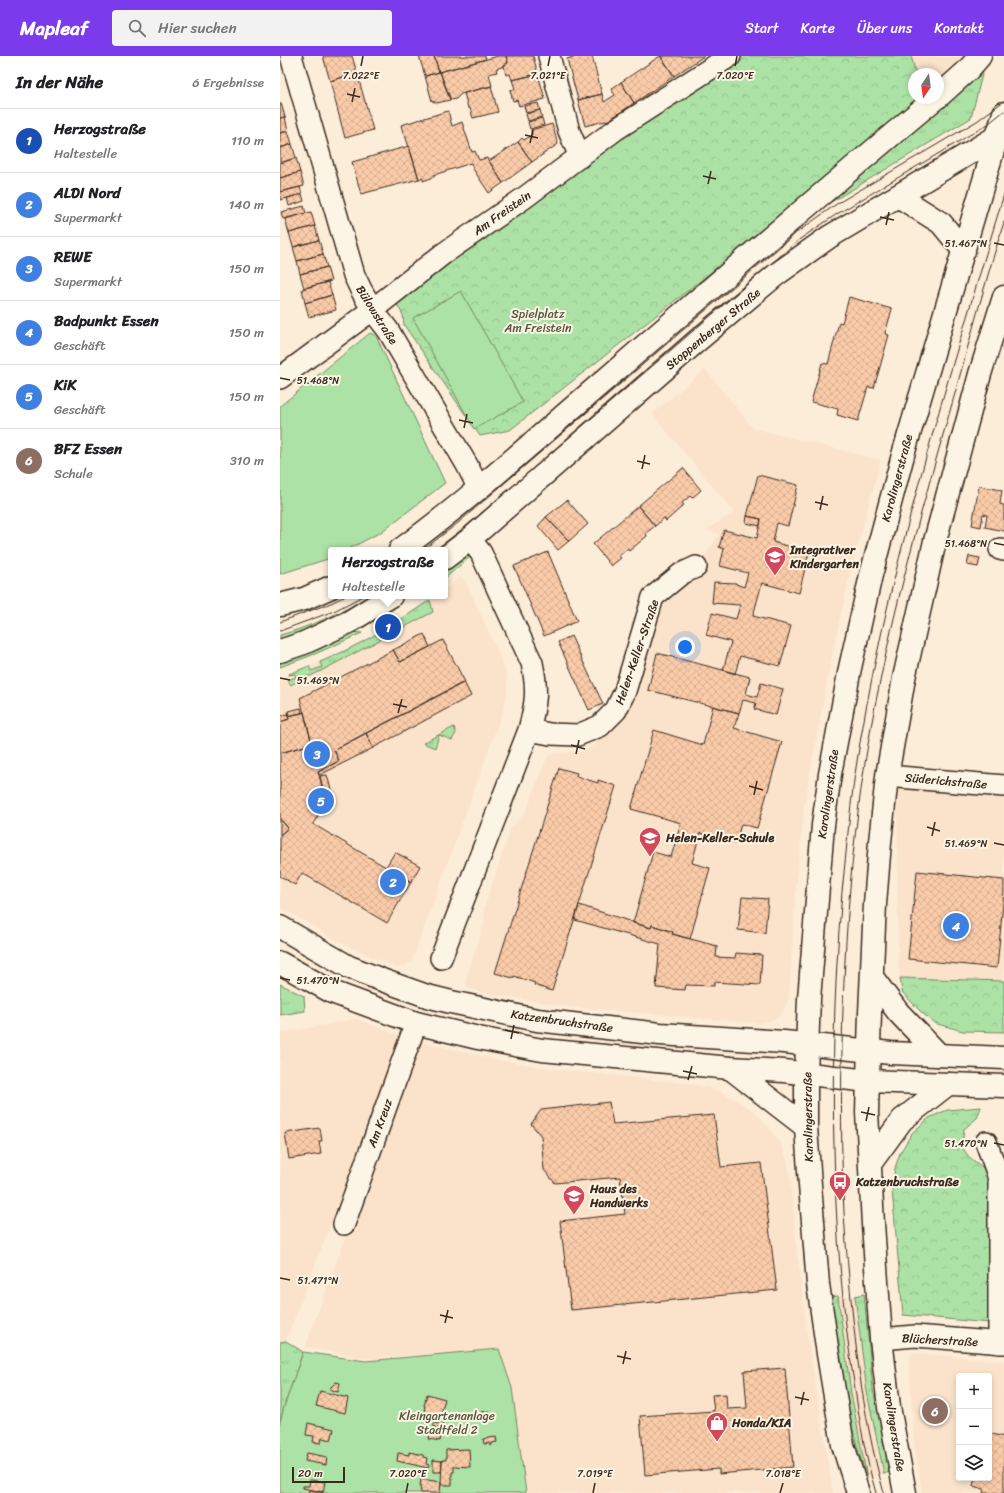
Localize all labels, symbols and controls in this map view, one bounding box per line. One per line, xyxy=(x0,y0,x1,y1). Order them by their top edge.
search box xyxy=(112,10,392,46)
text: Mapleaf xyxy=(20,12,88,45)
text: Hier suchen xyxy=(158,15,237,41)
text: Start xyxy=(745,16,778,41)
text: Karte xyxy=(800,16,835,41)
text: Über uns xyxy=(857,16,912,41)
text: Kontakt xyxy=(934,16,984,41)
icon: search xyxy=(126,17,148,39)
text: In der Nähe xyxy=(16,67,103,97)
text: 7.022°E xyxy=(343,67,381,85)
text: 7.021°E xyxy=(531,67,567,85)
text: 7.020°E xyxy=(717,67,755,85)
north arrow xyxy=(908,68,944,104)
text: 6 Ergebnisse xyxy=(192,71,264,94)
text: Herzogstraße xyxy=(54,116,146,142)
text: 1 xyxy=(26,129,32,152)
text: 110 m xyxy=(231,129,264,152)
text: Haltestelle xyxy=(54,142,117,165)
text: ALDI Nord xyxy=(54,180,120,206)
street label: Am Freistein xyxy=(467,185,536,242)
text: 2 xyxy=(25,193,33,216)
text: 140 m xyxy=(229,193,264,216)
text: Supermarkt xyxy=(54,206,122,229)
text: 51.467°N xyxy=(945,235,987,253)
text: REWE xyxy=(54,244,92,270)
text: 3 xyxy=(25,257,33,280)
text: 150 m xyxy=(229,257,264,280)
text: Supermarkt xyxy=(54,270,122,293)
street label: Bülowstraße xyxy=(350,281,404,349)
street label: Stoppenberger Straße xyxy=(660,282,766,376)
park label: Spielplatz Am Freistein xyxy=(504,303,572,339)
text: Badpunkt Essen xyxy=(54,308,159,334)
text: 4 xyxy=(25,321,33,344)
text: 150 m xyxy=(229,321,264,344)
text: Geschäft xyxy=(54,334,106,357)
text: KiK xyxy=(54,372,76,398)
text: 51.468°N xyxy=(297,372,339,390)
text: 5 xyxy=(25,385,33,408)
text: 150 m xyxy=(229,385,264,408)
text: Geschäft xyxy=(54,398,106,421)
street label: Karolingerstraße xyxy=(875,432,919,524)
text: BFZ Essen xyxy=(54,436,122,462)
text: 6 xyxy=(25,449,33,472)
text: 310 m xyxy=(230,449,264,472)
text: Schule xyxy=(54,462,93,485)
text: 51.468°N xyxy=(945,535,987,553)
place label: Integrativer Kindergarten xyxy=(789,539,859,575)
school or university icon: Integrativer Kindergarten xyxy=(762,544,788,577)
popup xyxy=(328,547,448,599)
text: Herzogstraße xyxy=(342,549,434,575)
text: Haltestelle xyxy=(342,575,405,598)
street label: Helen-Keller-Straße xyxy=(609,596,665,708)
pin: 1 xyxy=(375,612,401,642)
your location xyxy=(675,637,695,657)
text: 51.469°N xyxy=(297,672,339,690)
pin: 3 xyxy=(304,739,330,769)
street label: Karolingerstraße xyxy=(811,748,845,840)
street label: Süderichstraße xyxy=(904,766,988,796)
pin: 5 xyxy=(308,786,334,816)
school or university icon: Helen-Keller-Schule xyxy=(637,825,663,858)
place label: Helen-Keller-Schule xyxy=(665,827,775,849)
text: 51.469°N xyxy=(945,835,987,853)
pin: 2 xyxy=(380,867,406,897)
pin: 4 xyxy=(943,911,969,941)
text: 51.470°N xyxy=(297,972,340,990)
street label: Katzenbruchstraße xyxy=(510,1003,614,1039)
street label: Karolingerstraße xyxy=(796,1072,820,1162)
street label: Am Kreuz xyxy=(361,1095,399,1152)
text: 51.470°N xyxy=(945,1135,988,1153)
bus stop icon: Katzenbruchstraße xyxy=(827,1169,853,1202)
place label: Katzenbruchstraße xyxy=(855,1171,960,1193)
place label: Haus des Handwerks xyxy=(589,1178,649,1214)
school or university icon: Haus des Handwerks xyxy=(561,1183,587,1216)
text: 51.471°N xyxy=(298,1272,339,1290)
street label: Blücherstraße xyxy=(901,1327,979,1353)
map controls xyxy=(956,1373,992,1481)
button: + xyxy=(956,1373,992,1409)
street label: Karolingerstraße xyxy=(876,1381,912,1473)
pin: 6 xyxy=(922,1396,948,1426)
park label: Kleingartenanlage Stadtfeld 2 xyxy=(399,1405,495,1441)
button: − xyxy=(956,1409,992,1445)
shop icon: Honda/KIA xyxy=(704,1410,730,1443)
place label: Honda/KIA xyxy=(731,1412,791,1434)
button: layers xyxy=(956,1445,992,1481)
text: 20 m xyxy=(298,1464,323,1483)
scale bar xyxy=(292,1465,345,1484)
text: 7.020°E xyxy=(390,1465,428,1483)
text: 7.019°E xyxy=(577,1465,614,1483)
text: 7.018°E xyxy=(765,1465,802,1483)

